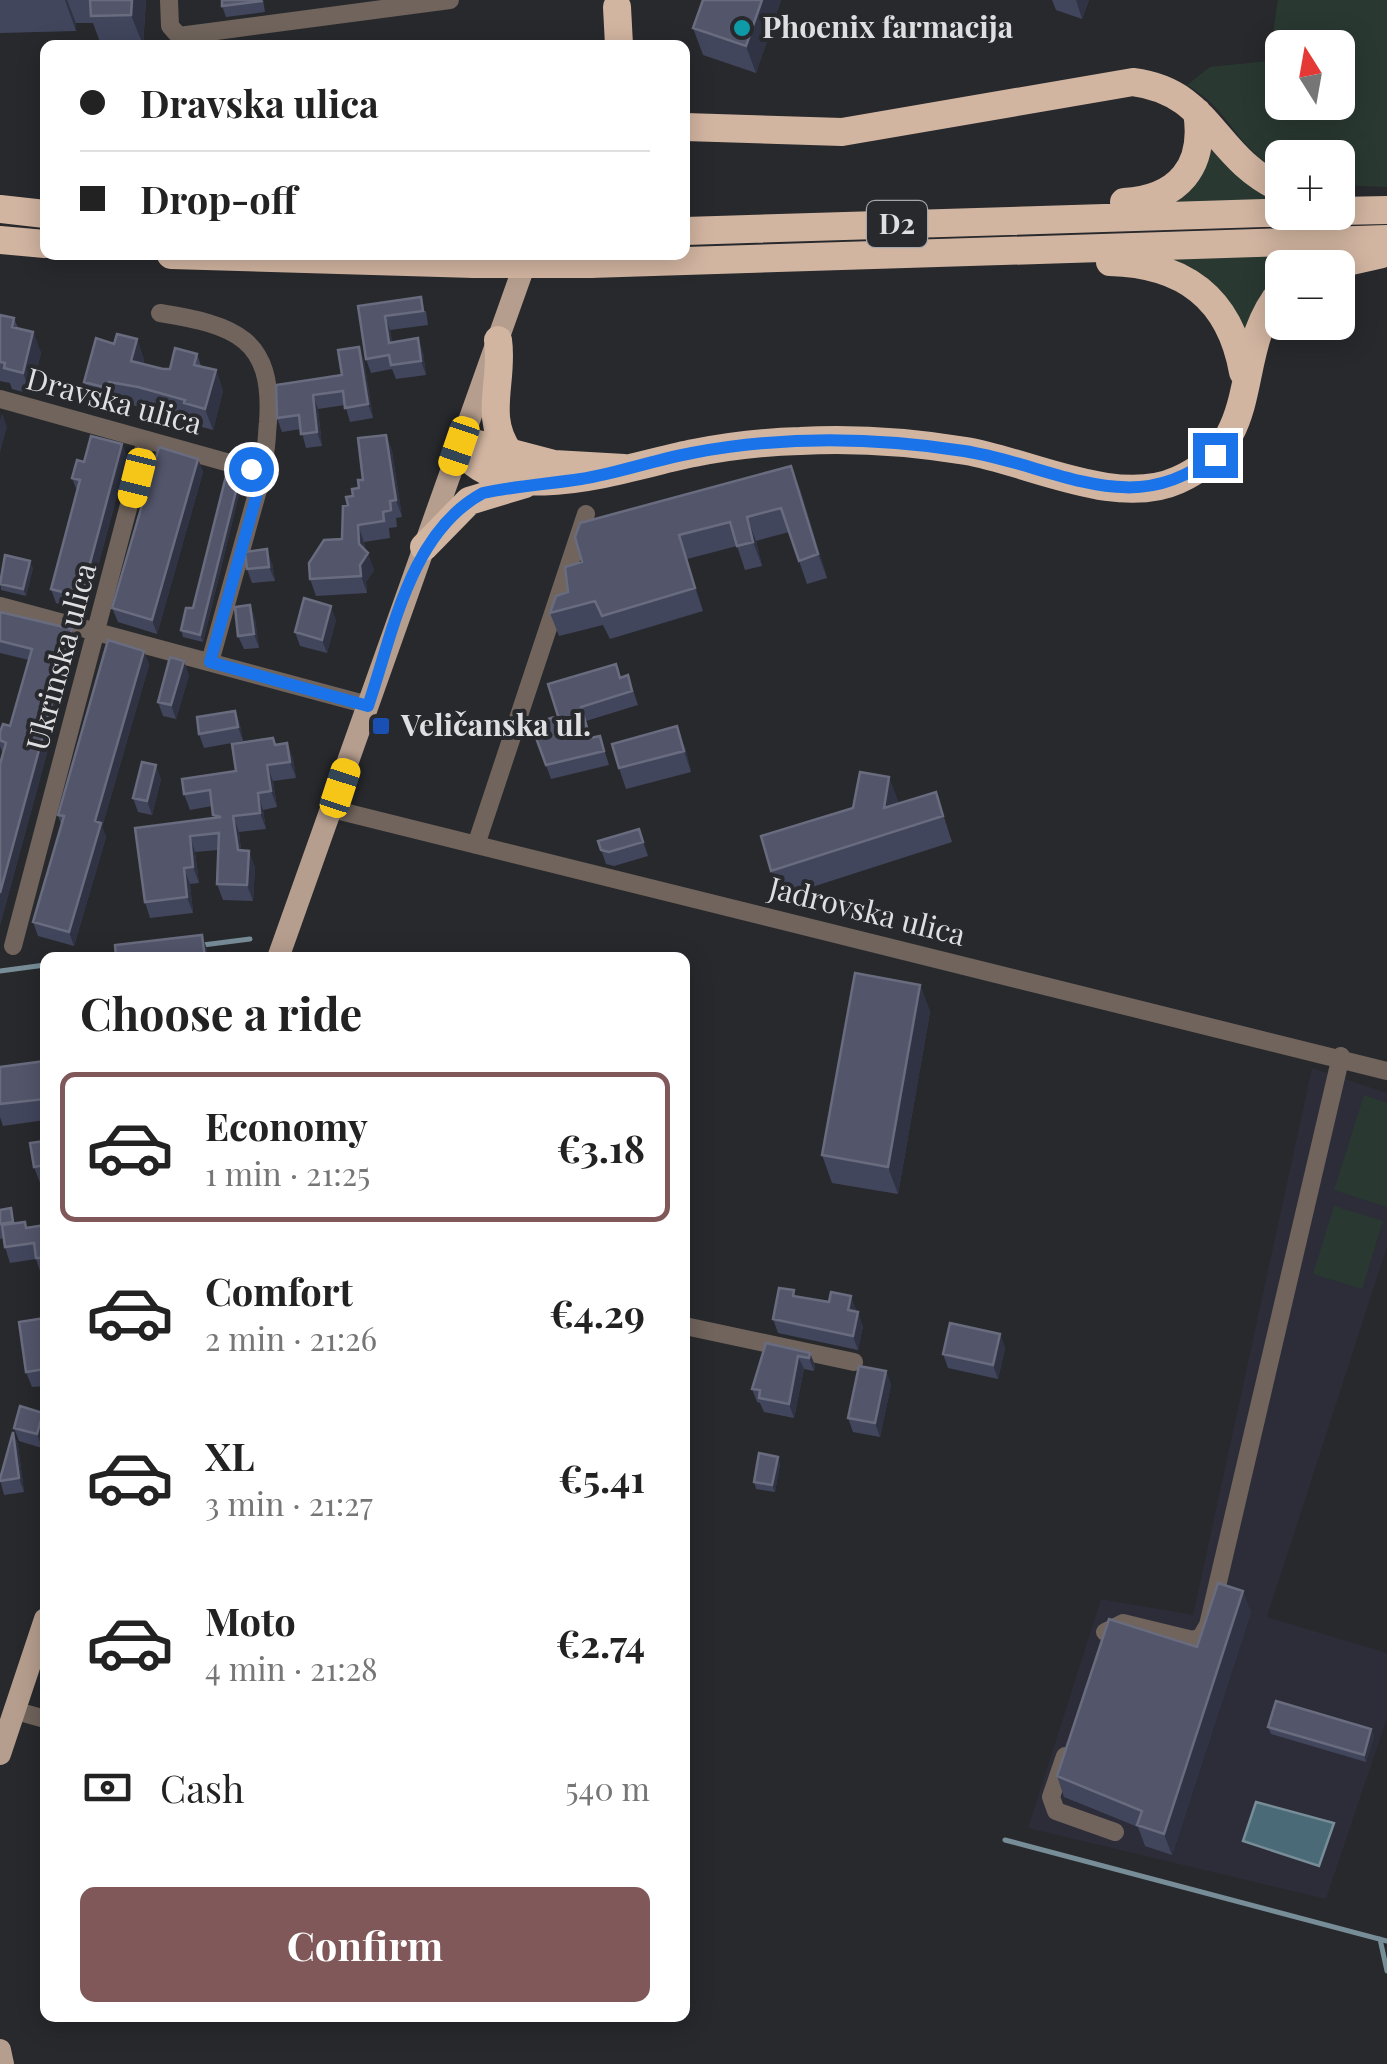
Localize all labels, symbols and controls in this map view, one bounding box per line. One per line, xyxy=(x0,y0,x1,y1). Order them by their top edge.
place label: Phoenix farmacija xyxy=(762,6,1014,46)
marker: Phoenix farmacija xyxy=(731,17,753,39)
north arrow xyxy=(1265,30,1355,120)
map controls xyxy=(1265,30,1355,340)
text: Dravska ulica xyxy=(140,77,379,128)
button: + xyxy=(1265,140,1355,230)
text: Drop-off xyxy=(140,173,297,224)
road number: D2 xyxy=(867,201,927,247)
button: − xyxy=(1265,250,1355,340)
street label: Dravska ulica xyxy=(22,357,207,443)
car xyxy=(435,413,483,479)
route end xyxy=(1193,433,1238,478)
car xyxy=(115,445,159,511)
route start xyxy=(229,447,274,492)
street label: Ukrinska ulica xyxy=(16,558,104,755)
place label: Veličanska ul. xyxy=(400,704,591,744)
marker: Veličanska ul. xyxy=(370,715,392,737)
car xyxy=(316,755,364,821)
street label: Jadrovska ulica xyxy=(764,866,970,954)
text: Choose a ride xyxy=(80,982,362,1042)
text: Economy xyxy=(205,1100,368,1151)
icon: car xyxy=(85,1102,175,1192)
text: €3.18 xyxy=(557,1122,645,1173)
text: 1 min · 21:25 xyxy=(205,1151,370,1194)
text: Comfort xyxy=(205,1265,353,1316)
icon: car xyxy=(85,1267,175,1357)
text: €4.29 xyxy=(550,1287,645,1338)
text: 2 min · 21:26 xyxy=(205,1316,377,1359)
text: XL xyxy=(205,1430,254,1481)
icon: car xyxy=(85,1432,175,1522)
text: €5.41 xyxy=(558,1452,645,1503)
text: 3 min · 21:27 xyxy=(205,1481,373,1524)
text: Moto xyxy=(205,1595,296,1646)
icon: car xyxy=(85,1597,175,1687)
text: €2.74 xyxy=(556,1617,645,1668)
text: 4 min · 21:28 xyxy=(205,1646,378,1689)
icon: cash xyxy=(80,1760,135,1815)
text: Cash xyxy=(160,1762,244,1813)
text: 540 m xyxy=(565,1766,650,1809)
button: Confirm xyxy=(80,1887,650,2002)

